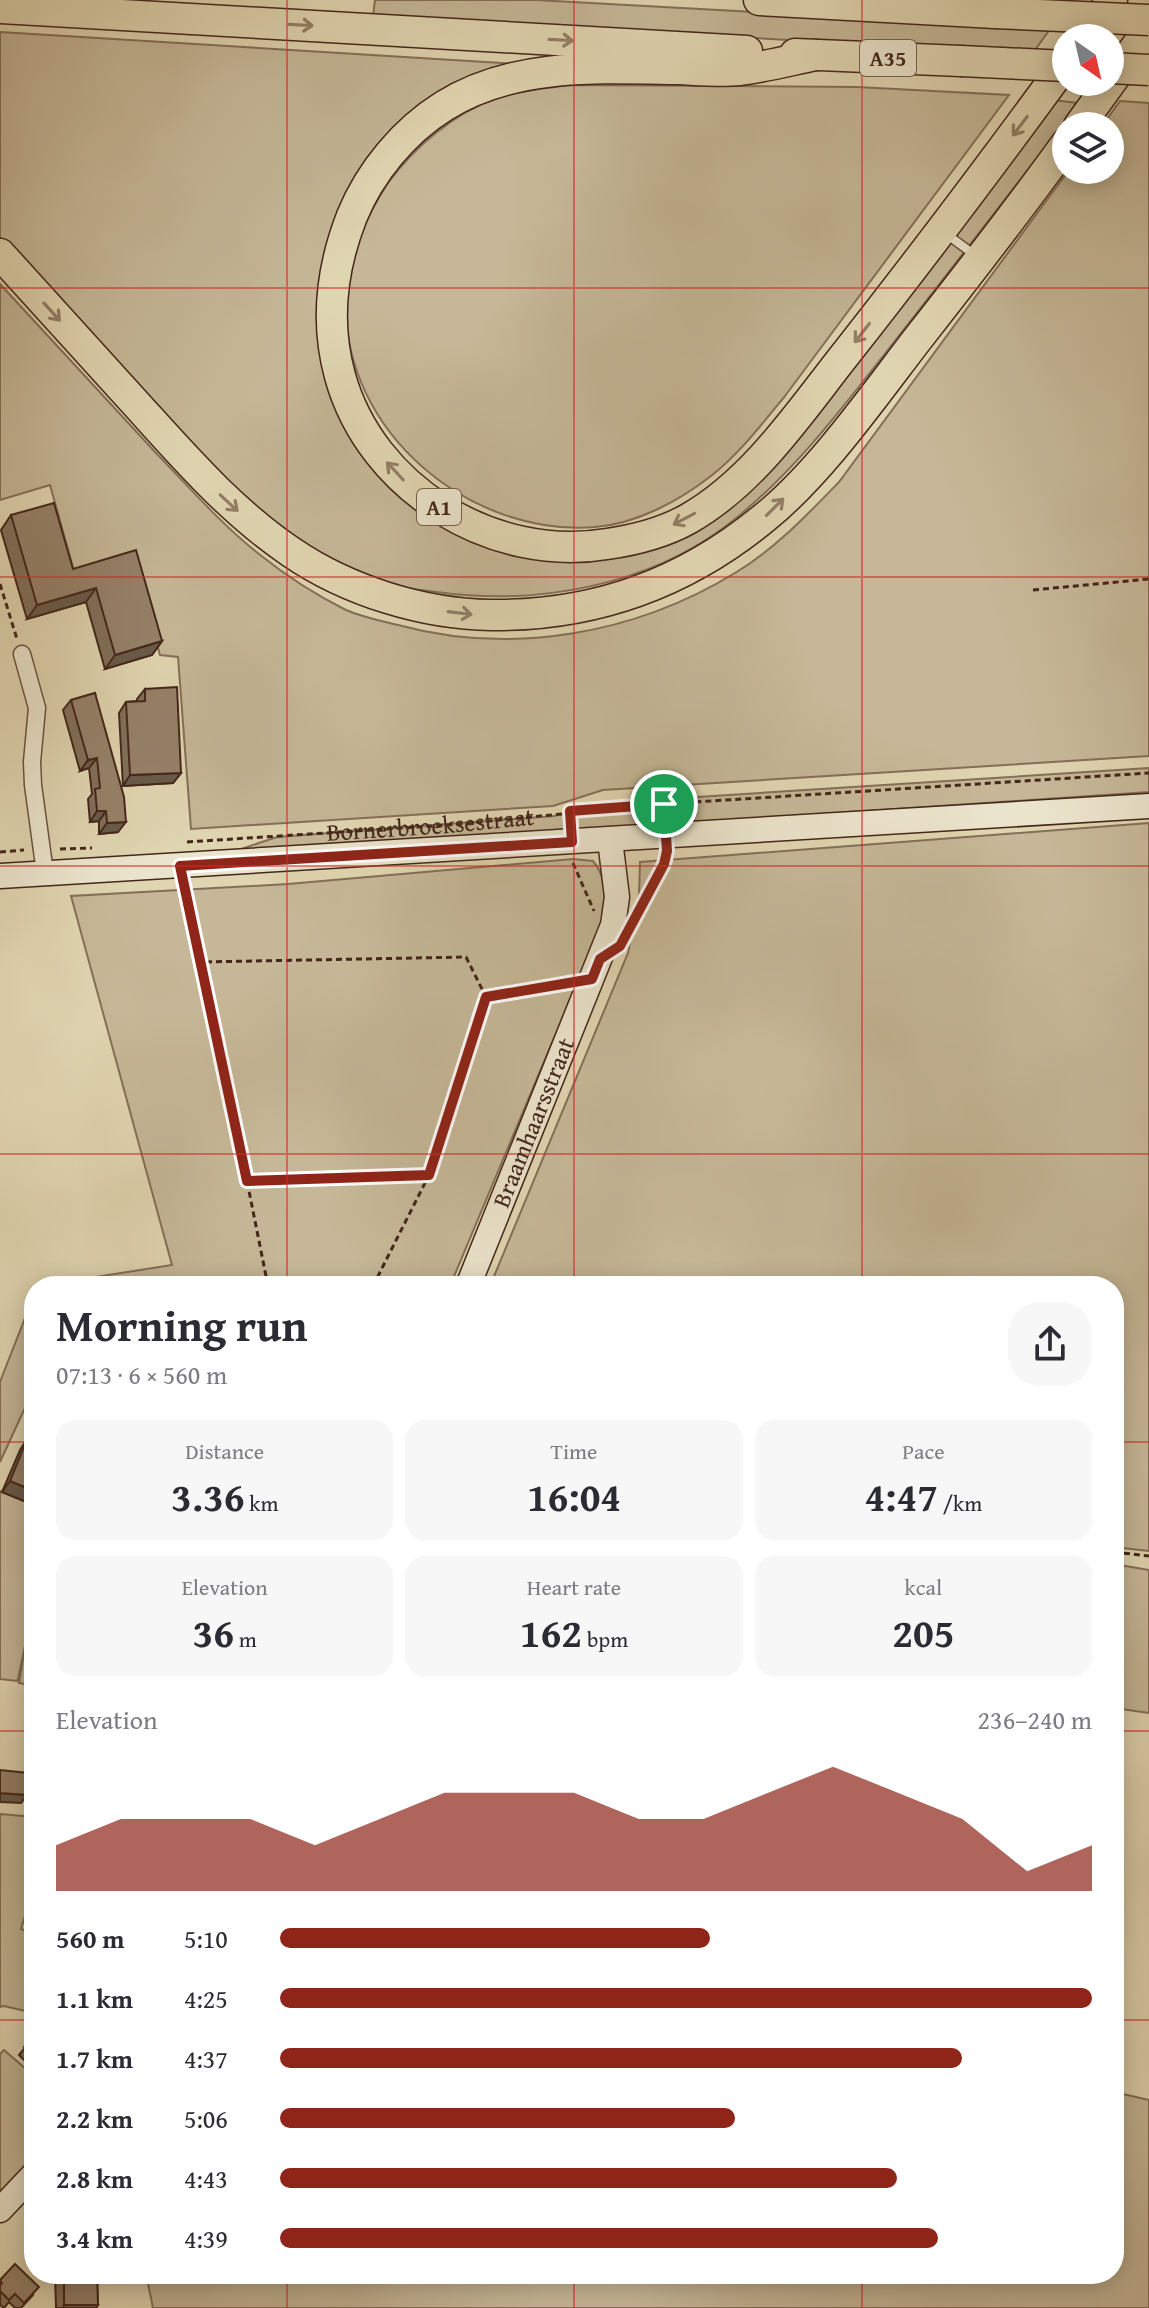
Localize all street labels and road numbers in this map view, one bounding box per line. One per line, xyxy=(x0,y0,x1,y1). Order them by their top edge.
road number: A35 xyxy=(860,40,916,76)
road number: A1 xyxy=(417,489,461,525)
street label: Bornerbroeksestraat xyxy=(326,799,536,850)
street label: Braamhaarsstraat xyxy=(483,1032,583,1213)

